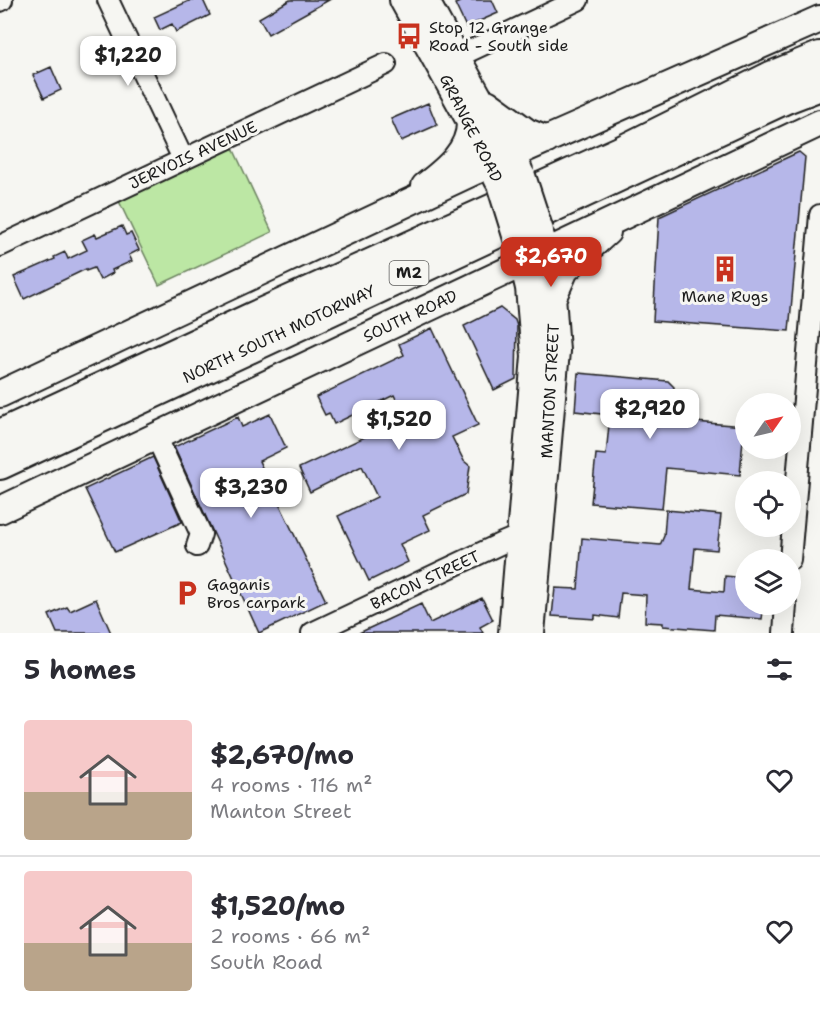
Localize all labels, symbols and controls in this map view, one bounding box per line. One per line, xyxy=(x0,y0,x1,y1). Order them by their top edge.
place label: Stop 12 Grange Road - South side xyxy=(429,17,569,56)
bus stop icon: Stop 12 Grange Road - South side xyxy=(394,21,424,51)
pin: $1,220 xyxy=(79,36,177,87)
text: $1,220 xyxy=(94,42,162,68)
street label: GRANGE ROAD xyxy=(435,70,507,186)
street label: JERVOIS AVENUE xyxy=(125,116,261,194)
pin: $2,670 xyxy=(502,237,600,288)
text: $2,670 xyxy=(515,243,587,269)
building icon: Mane Rugs xyxy=(710,254,740,284)
road number: M2 xyxy=(390,261,428,285)
street label: NORTH SOUTH MOTORWAY xyxy=(179,280,379,388)
street label: SOUTH ROAD xyxy=(360,285,460,347)
place label: Mane Rugs xyxy=(681,286,769,307)
street label: MANTON STREET xyxy=(536,323,564,459)
pin: $2,920 xyxy=(601,389,699,440)
north arrow xyxy=(735,393,801,459)
map controls xyxy=(735,393,801,615)
text: $2,920 xyxy=(614,395,686,421)
pin: $1,520 xyxy=(350,400,448,451)
text: $1,520 xyxy=(366,406,432,432)
pin: $3,230 xyxy=(202,468,300,519)
button: locate xyxy=(735,471,801,537)
text: $3,230 xyxy=(214,474,288,500)
street label: BACON STREET xyxy=(367,545,483,614)
button: layers xyxy=(735,549,801,615)
place label: Gaganis Bros carpark xyxy=(207,574,306,613)
parking icon: Gaganis Bros carpark xyxy=(172,578,202,608)
text: 5 homes xyxy=(24,652,136,687)
icon: filters xyxy=(763,653,796,686)
text: $2,670/mo xyxy=(210,737,354,772)
icon: home xyxy=(72,744,144,816)
icon: heart xyxy=(763,764,796,797)
text: 4 rooms · 116 m² xyxy=(210,772,372,798)
text: Manton Street xyxy=(210,798,352,824)
text: $1,520/mo xyxy=(210,888,345,923)
icon: home xyxy=(72,895,144,967)
icon: heart xyxy=(763,915,796,948)
text: 2 rooms · 66 m² xyxy=(210,923,371,949)
text: South Road xyxy=(210,949,322,975)

